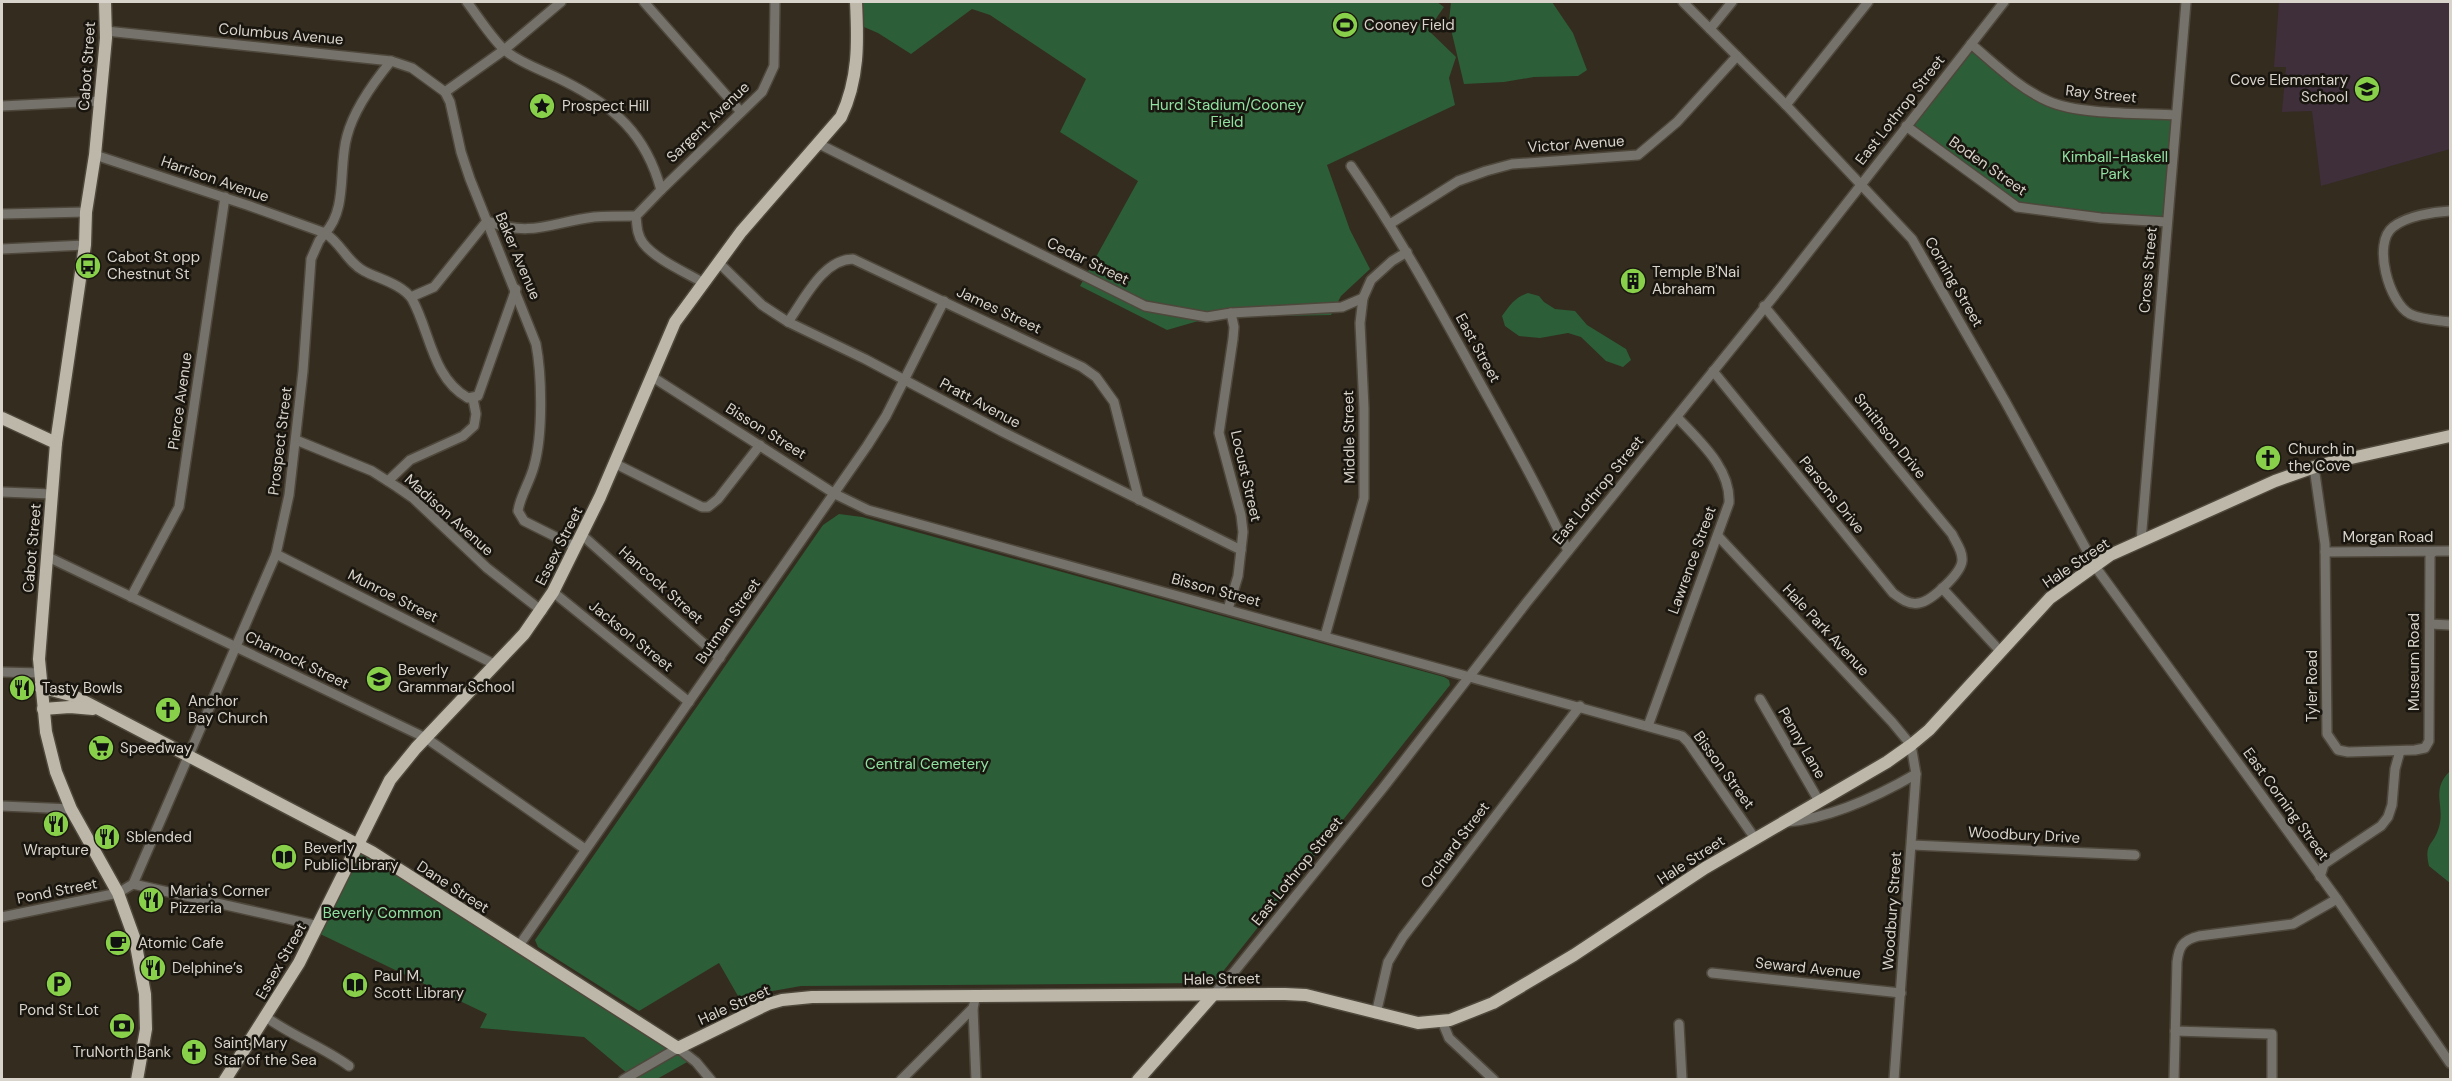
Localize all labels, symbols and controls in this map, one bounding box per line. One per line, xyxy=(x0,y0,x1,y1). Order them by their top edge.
sports icon: Cooney Field xyxy=(1330,10,1360,40)
place label: Cooney Field xyxy=(1364,15,1455,35)
street label: Columbus Avenue xyxy=(218,19,344,49)
street label: Cabot Street xyxy=(74,21,100,111)
street label: East Lothrop Street xyxy=(1851,51,1949,169)
place label: Cove Elementary School xyxy=(2230,70,2349,107)
school or university icon: Cove Elementary School xyxy=(2352,74,2382,104)
street label: Sargent Avenue xyxy=(662,77,754,167)
street label: Ray Street xyxy=(2064,80,2138,108)
place icon: Prospect Hill xyxy=(527,91,557,121)
park label: Hurd Stadium/Cooney Field xyxy=(1150,95,1305,132)
place label: Prospect Hill xyxy=(562,96,649,116)
street label: Victor Avenue xyxy=(1527,131,1625,157)
street label: Boden Street xyxy=(1945,132,2031,200)
park label: Kimball-Haskell Park xyxy=(2062,147,2168,184)
street label: Harrison Avenue xyxy=(158,151,272,207)
street label: Baker Avenue xyxy=(491,209,545,303)
street label: Cross Street xyxy=(2134,226,2162,314)
street label: Cedar Street xyxy=(1044,233,1132,290)
street label: Corning Street xyxy=(1920,233,1988,331)
place label: Cabot St opp Chestnut St xyxy=(107,247,200,284)
bus stop icon: Cabot St opp Chestnut St xyxy=(73,251,103,281)
place label: Temple B'Nai Abraham xyxy=(1652,262,1740,299)
building icon: Temple B'Nai Abraham xyxy=(1618,266,1648,296)
street label: James Street xyxy=(953,282,1045,338)
street label: East Street xyxy=(1451,310,1505,386)
street label: Pierce Avenue xyxy=(163,351,197,451)
street label: Pratt Avenue xyxy=(936,373,1024,433)
street label: Prospect Street xyxy=(263,386,297,496)
street label: Smithson Drive xyxy=(1849,389,1931,483)
street label: Middle Street xyxy=(1338,390,1360,484)
street label: Bisson Street xyxy=(722,398,810,464)
street label: Locust Street xyxy=(1226,428,1266,524)
street label: East Lothrop Street xyxy=(1548,431,1648,549)
place label: Church in the Cove xyxy=(2288,439,2355,476)
church icon: Church in the Cove xyxy=(2253,443,2283,473)
street label: Parsons Drive xyxy=(1795,452,1869,538)
street label: Madison Avenue xyxy=(400,470,498,560)
street label: Cabot Street xyxy=(18,503,46,593)
street label: Essex Street xyxy=(531,503,587,589)
street label: Lawrence Street xyxy=(1663,503,1721,617)
street label: Morgan Road xyxy=(2343,527,2433,547)
street label: Hale Street xyxy=(2039,533,2113,593)
street label: Hancock Street xyxy=(615,542,708,628)
street label: Munroe Street xyxy=(344,565,442,627)
street label: Bisson Street xyxy=(1169,568,1263,612)
street label: Butman Street xyxy=(691,574,765,668)
street label: Hale Park Avenue xyxy=(1778,580,1874,680)
street label: Jackson Street xyxy=(585,596,677,676)
street label: Museum Road xyxy=(2404,613,2424,711)
street label: Charnock Street xyxy=(242,626,352,694)
street label: Tyler Road xyxy=(2302,650,2322,722)
place label: Beverly Grammar School xyxy=(398,660,515,697)
school or university icon: Beverly Grammar School xyxy=(364,664,394,694)
restaurant icon: Tasty Bowls xyxy=(7,673,37,703)
place label: Tasty Bowls xyxy=(42,678,123,698)
place label: Anchor Bay Church xyxy=(188,691,268,728)
church icon: Anchor Bay Church xyxy=(153,695,183,725)
street label: Penny Lane xyxy=(1774,704,1830,782)
street label: Bisson Street xyxy=(1689,727,1759,813)
supermarket icon: Speedway xyxy=(86,733,116,763)
place label: Speedway xyxy=(120,738,193,758)
street label: East Corning Street xyxy=(2238,744,2334,864)
park label: Central Cemetery xyxy=(865,754,990,774)
street label: Orchard Street xyxy=(1416,798,1494,892)
restaurant icon: Wrapture xyxy=(41,809,71,839)
street label: East Lothrop Street xyxy=(1247,812,1347,930)
restaurant icon: Sblended xyxy=(92,822,122,852)
street label: Woodbury Drive xyxy=(1967,822,2081,848)
place label: Sblended xyxy=(126,827,192,847)
street label: Hale Street xyxy=(1653,831,1729,889)
place label: Beverly Public Library xyxy=(304,838,399,875)
place label: Wrapture xyxy=(23,840,89,860)
library icon: Beverly Public Library xyxy=(269,842,299,872)
street label: Woodbury Street xyxy=(1878,851,1906,971)
street label: Dane Street xyxy=(413,856,493,918)
street label: Pond Street xyxy=(15,873,99,909)
place label: Maria's Corner Pizzeria xyxy=(170,881,270,918)
restaurant icon: Maria's Corner Pizzeria xyxy=(136,885,166,915)
park label: Beverly Common xyxy=(323,903,441,923)
street label: Essex Street xyxy=(251,919,311,1003)
cafe icon: Atomic Cafe xyxy=(103,928,133,958)
place label: Atomic Cafe xyxy=(138,933,224,953)
restaurant icon: Delphine’s xyxy=(138,953,168,983)
street label: Seward Avenue xyxy=(1754,953,1862,983)
place label: Delphine’s xyxy=(172,958,243,978)
place label: Paul M. Scott Library xyxy=(374,966,465,1003)
street label: Hale Street xyxy=(1183,968,1261,990)
parking icon: Pond St Lot xyxy=(44,969,74,999)
library icon: Paul M. Scott Library xyxy=(340,970,370,1000)
street label: Hale Street xyxy=(695,980,773,1030)
place label: Pond St Lot xyxy=(19,1000,99,1020)
bank icon: TruNorth Bank xyxy=(107,1011,137,1041)
place label: Saint Mary Star of the Sea xyxy=(214,1033,317,1070)
church icon: Saint Mary Star of the Sea xyxy=(179,1037,209,1067)
place label: TruNorth Bank xyxy=(73,1042,172,1062)

